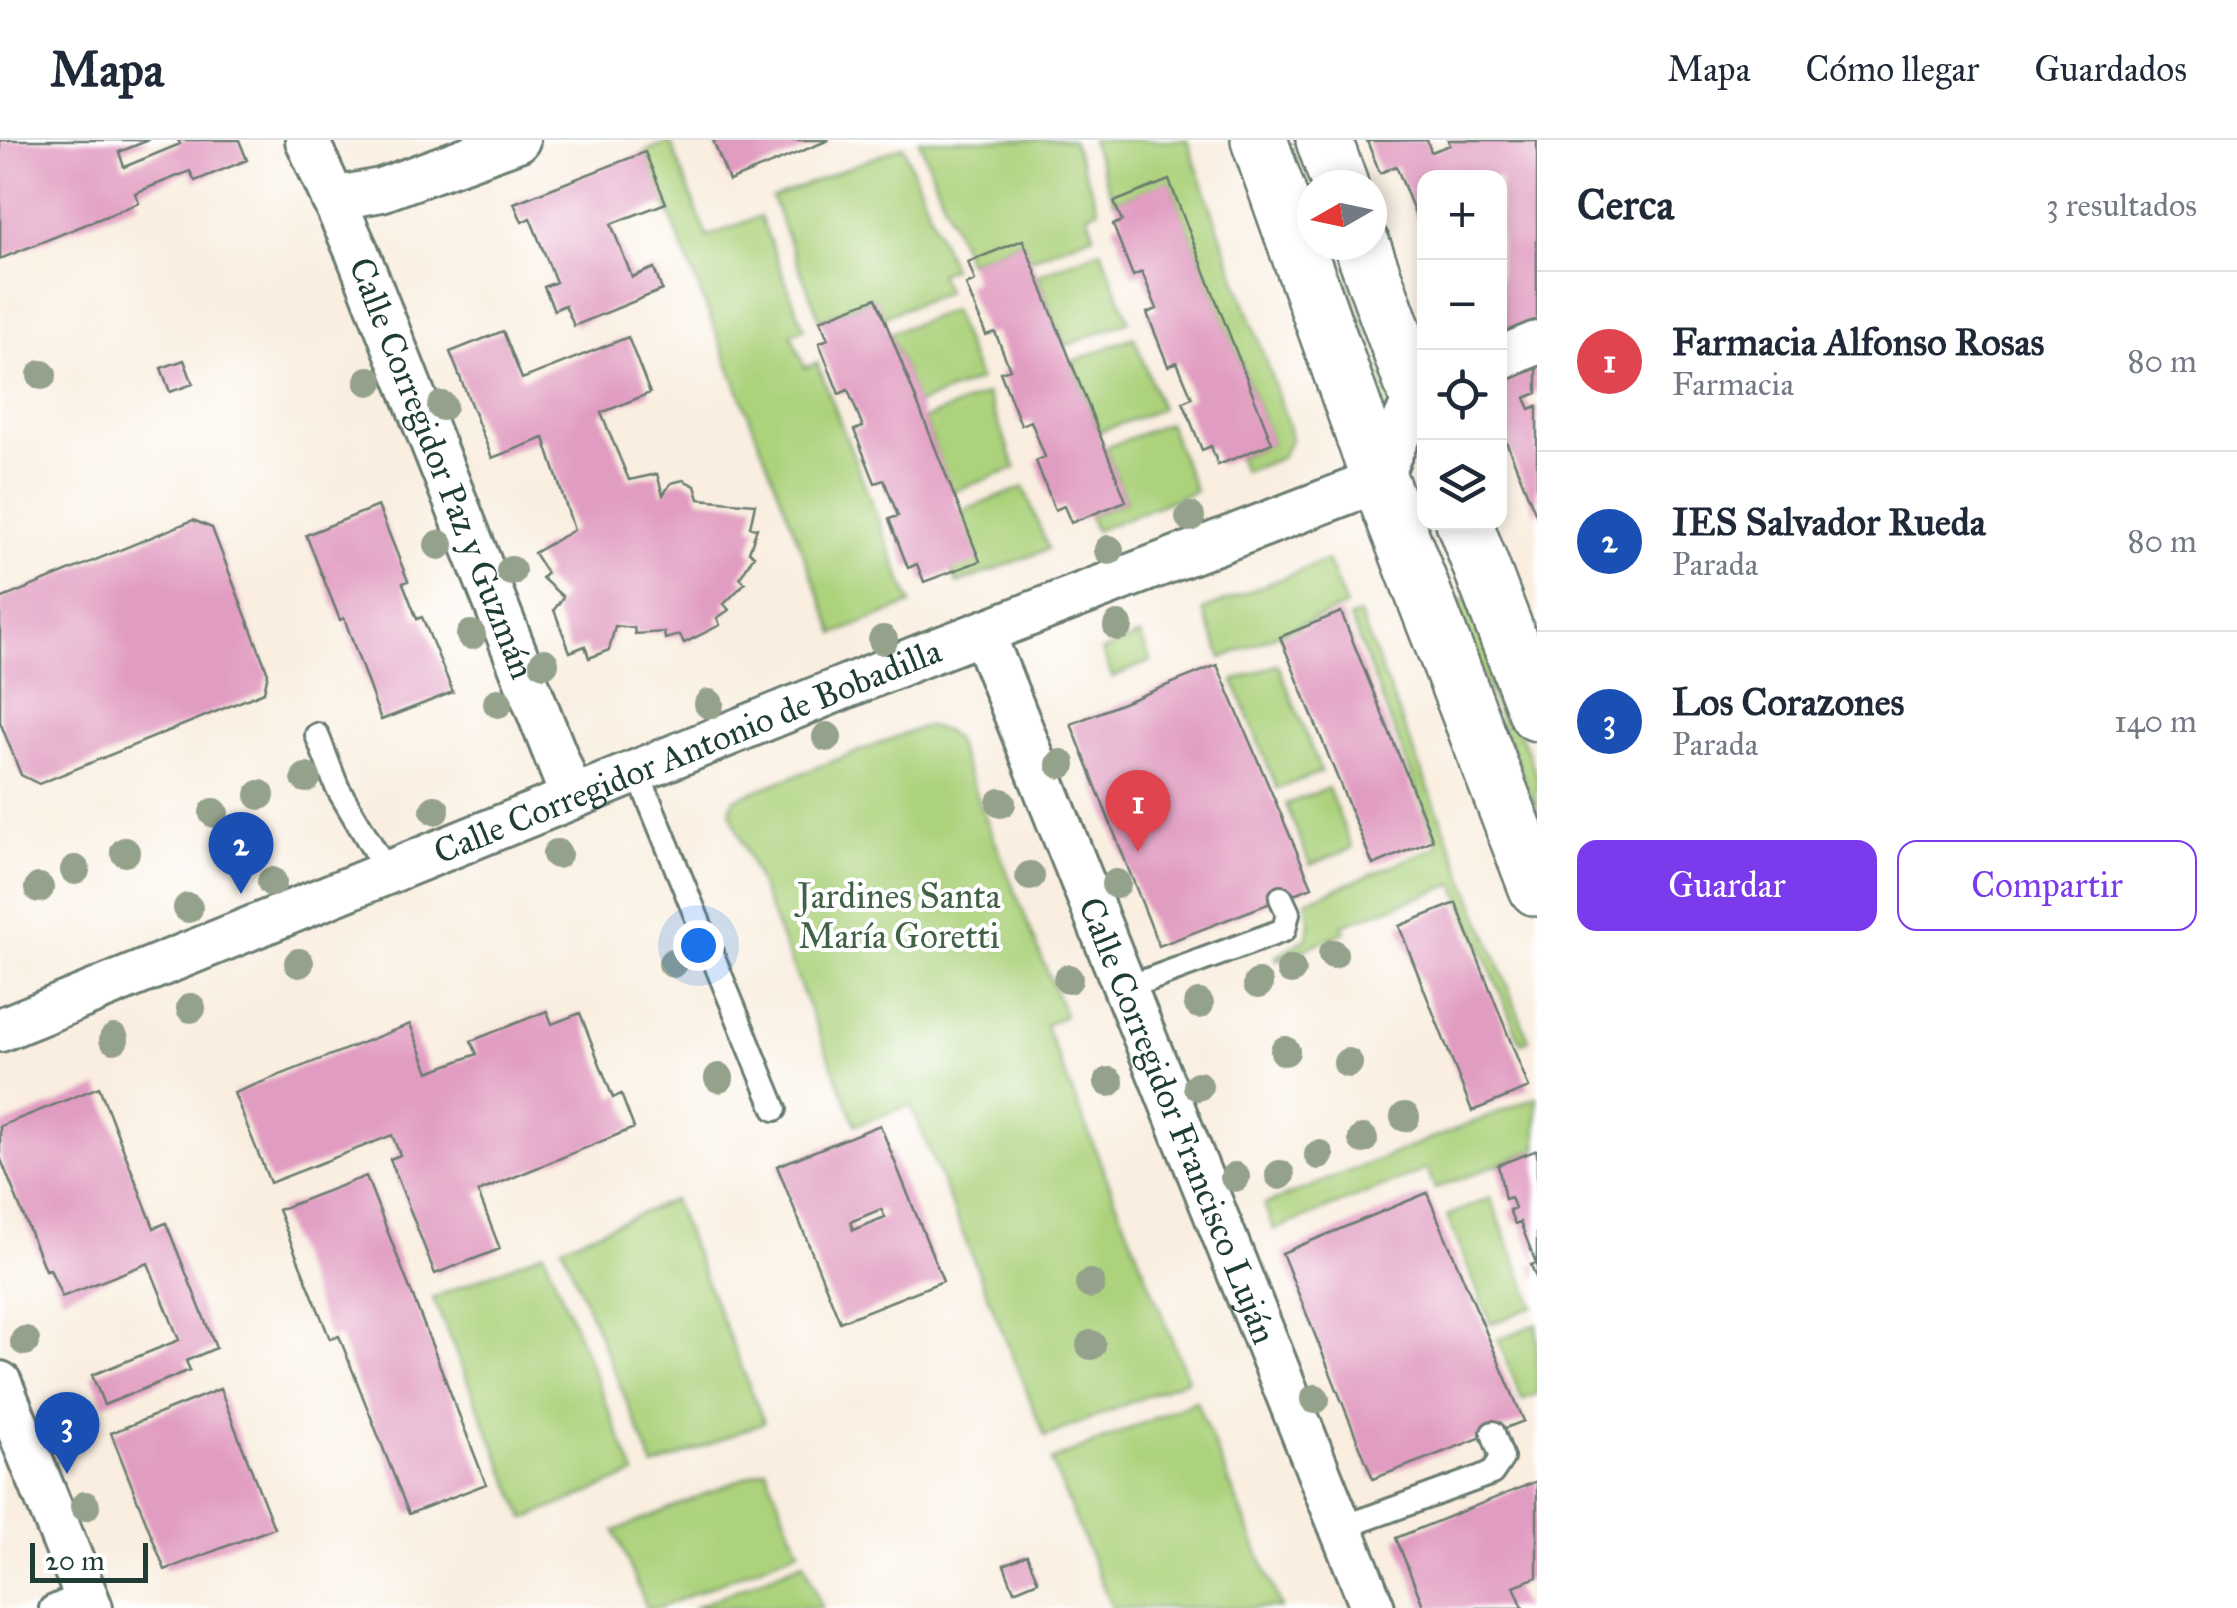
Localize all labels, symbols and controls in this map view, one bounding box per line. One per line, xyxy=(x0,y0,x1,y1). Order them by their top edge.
text: Mapa xyxy=(50,40,164,99)
text: Mapa xyxy=(1667,48,1750,91)
text: Cómo llegar xyxy=(1805,48,1979,91)
text: Guardados xyxy=(2034,48,2187,91)
north arrow xyxy=(1297,170,1387,260)
map controls xyxy=(1417,170,1507,530)
button: + xyxy=(1417,170,1507,260)
text: Cerca xyxy=(1577,179,1674,231)
text: 3 resultados xyxy=(2046,186,2197,225)
street label: Calle Corregidor Paz y Guzmán xyxy=(340,251,545,685)
button: − xyxy=(1417,260,1507,350)
text: Farmacia Alfonso Rosas xyxy=(1672,319,2044,365)
text: 1 xyxy=(1603,342,1616,381)
text: 80 m xyxy=(2128,342,2197,381)
button: locate xyxy=(1417,350,1507,440)
text: Farmacia xyxy=(1672,365,1794,404)
button: layers xyxy=(1417,440,1507,530)
text: IES Salvador Rueda xyxy=(1672,499,1986,545)
text: 2 xyxy=(1602,522,1617,561)
text: 80 m xyxy=(2128,522,2197,561)
text: Parada xyxy=(1672,545,1758,584)
street label: Calle Corregidor Antonio de Bobadilla xyxy=(427,629,947,873)
text: Los Corazones xyxy=(1672,679,1904,725)
text: 3 xyxy=(1603,702,1616,741)
text: 140 m xyxy=(2114,702,2197,741)
text: Parada xyxy=(1672,725,1758,764)
pin: 1 xyxy=(1106,770,1170,852)
pin: 2 xyxy=(208,812,274,894)
button: Guardar xyxy=(1577,840,1877,931)
button: Compartir xyxy=(1897,840,2197,931)
park label: Jardines Santa María Goretti xyxy=(794,875,1001,958)
street label: Calle Corregidor Francisco Luján xyxy=(1069,891,1287,1350)
your location xyxy=(673,920,724,971)
pin: 3 xyxy=(34,1392,100,1474)
scale bar xyxy=(30,1538,148,1582)
text: 20 m xyxy=(45,1543,105,1578)

